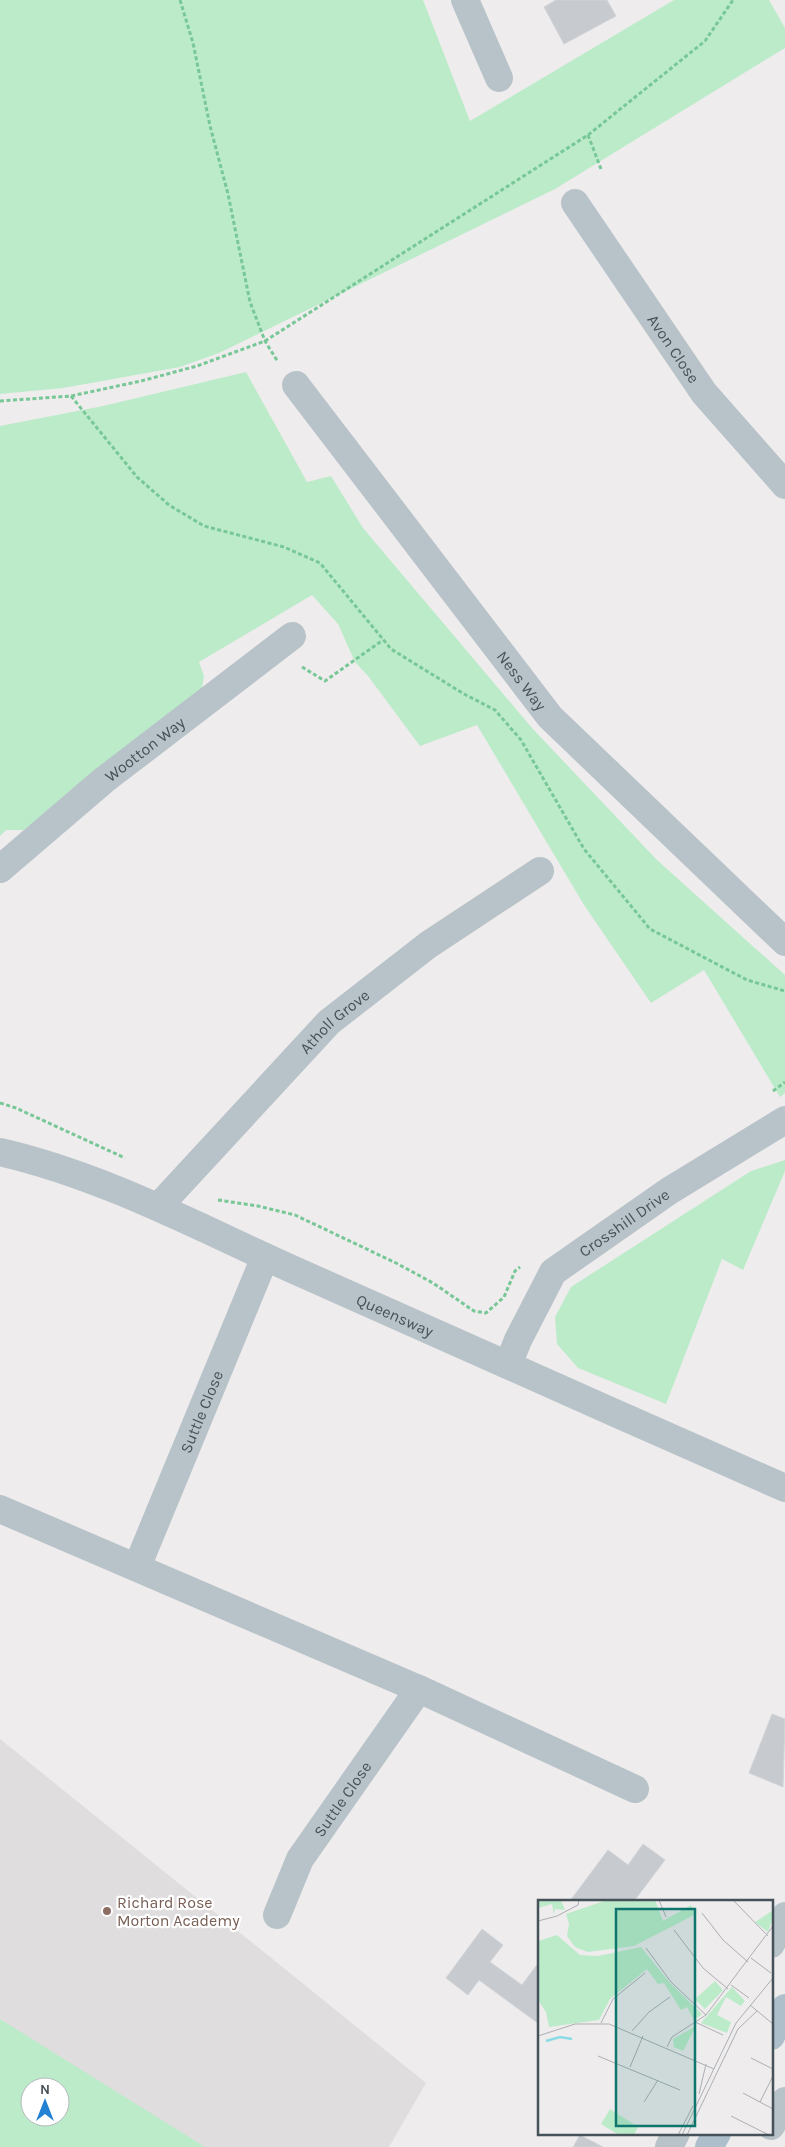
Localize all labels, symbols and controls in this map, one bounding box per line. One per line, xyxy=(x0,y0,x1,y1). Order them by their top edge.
street label: Avon Close xyxy=(644,311,704,387)
street label: Ness Way xyxy=(493,647,551,714)
street label: Wootton Way xyxy=(101,712,189,786)
street label: Atholl Grove xyxy=(295,985,373,1057)
street label: Crosshill Drive xyxy=(575,1184,673,1261)
street label: Queensway xyxy=(354,1290,437,1341)
street label: Suttle Close xyxy=(176,1368,227,1456)
street label: Suttle Close xyxy=(309,1757,375,1840)
place label: Richard Rose Morton Academy xyxy=(117,1893,240,1930)
inset map xyxy=(538,1900,772,2134)
marker: Richard Rose Morton Academy xyxy=(101,1905,113,1917)
north arrow xyxy=(20,2077,70,2127)
text: N xyxy=(40,2081,50,2098)

